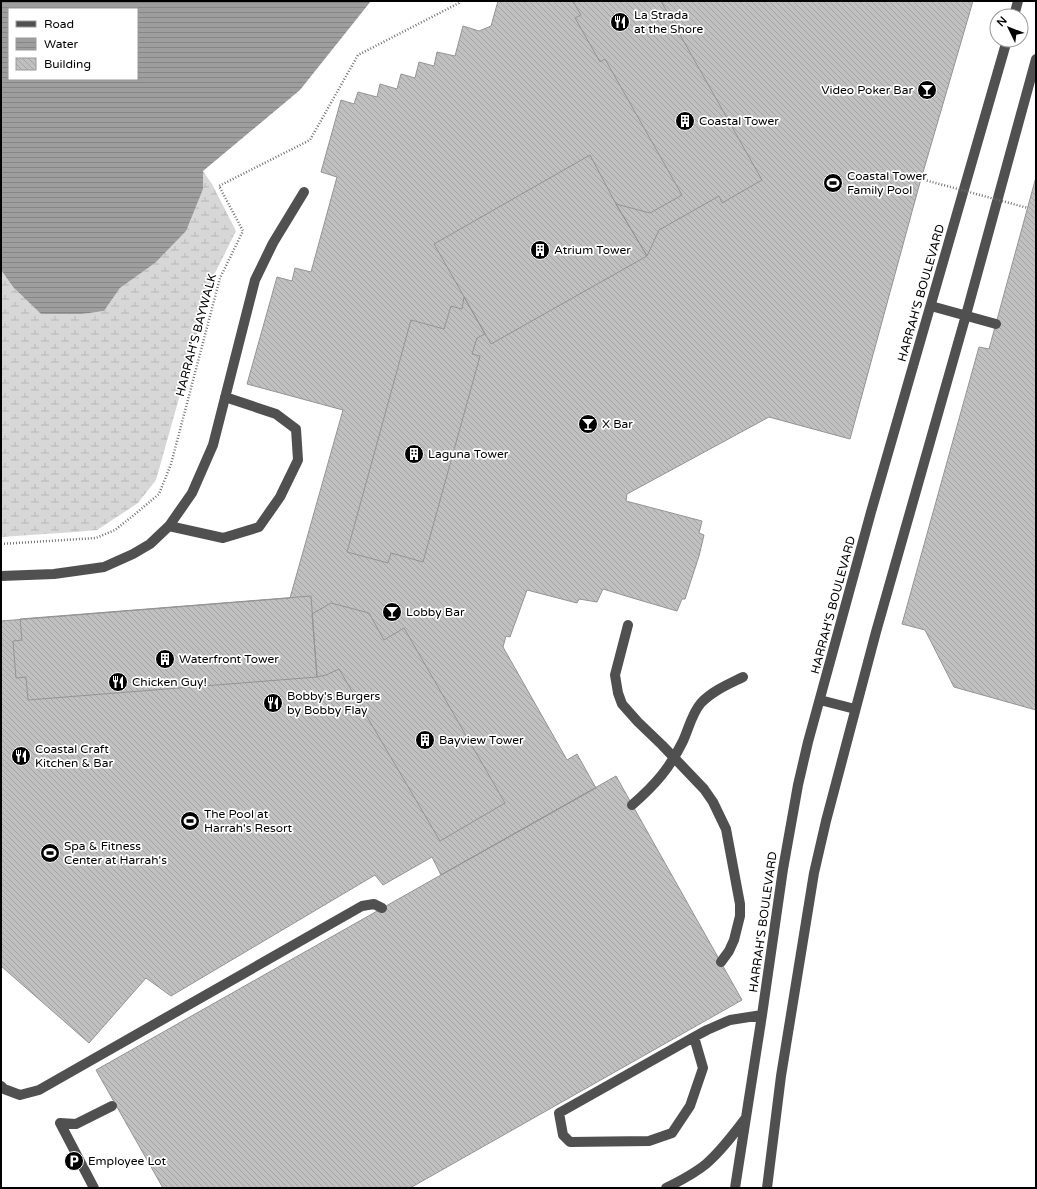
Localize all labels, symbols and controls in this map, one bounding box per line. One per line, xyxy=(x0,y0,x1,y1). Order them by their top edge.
legend xyxy=(8,8,138,80)
place label: La Strada at the Shore xyxy=(634,8,703,36)
north arrow xyxy=(989,8,1029,48)
restaurant icon: La Strada at the Shore xyxy=(609,11,631,33)
text: N xyxy=(994,14,1010,29)
text: Road xyxy=(44,17,74,31)
text: Water xyxy=(44,37,79,51)
text: Building xyxy=(44,57,91,71)
bar icon: Video Poker Bar xyxy=(916,79,938,101)
place label: Video Poker Bar xyxy=(821,83,913,97)
building icon: Coastal Tower xyxy=(674,110,696,132)
place label: Coastal Tower xyxy=(699,114,779,128)
place label: Coastal Tower Family Pool xyxy=(847,169,927,197)
sports icon: Coastal Tower Family Pool xyxy=(822,172,844,194)
street label: HARRAH'S BOULEVARD xyxy=(895,223,947,363)
building icon: Atrium Tower xyxy=(529,239,551,261)
place label: Atrium Tower xyxy=(554,243,631,257)
street label: HARRAH'S BAYWALK xyxy=(173,272,219,398)
bar icon: X Bar xyxy=(577,413,599,435)
place label: X Bar xyxy=(602,417,633,431)
building icon: Laguna Tower xyxy=(403,443,425,465)
place label: Laguna Tower xyxy=(428,447,509,461)
street label: HARRAH'S BOULEVARD xyxy=(808,534,858,676)
bar icon: Lobby Bar xyxy=(381,601,403,623)
place label: Lobby Bar xyxy=(406,605,465,619)
building icon: Waterfront Tower xyxy=(154,648,176,670)
place label: Waterfront Tower xyxy=(179,652,279,666)
restaurant icon: Chicken Guy! xyxy=(107,671,129,693)
place label: Chicken Guy! xyxy=(132,675,207,689)
place label: Bobby's Burgers by Bobby Flay xyxy=(287,689,381,717)
restaurant icon: Bobby's Burgers by Bobby Flay xyxy=(262,692,284,714)
building icon: Bayview Tower xyxy=(414,729,436,751)
place label: Bayview Tower xyxy=(439,733,524,747)
place label: Coastal Craft Kitchen & Bar xyxy=(35,742,113,770)
restaurant icon: Coastal Craft Kitchen & Bar xyxy=(10,745,32,767)
place label: The Pool at Harrah's Resort xyxy=(204,807,293,835)
sports icon: The Pool at Harrah's Resort xyxy=(179,810,201,832)
place label: Spa & Fitness Center at Harrah's xyxy=(64,839,167,867)
sports icon: Spa & Fitness Center at Harrah's xyxy=(39,842,61,864)
street label: HARRAH'S BOULEVARD xyxy=(746,851,780,993)
parking icon: Employee Lot xyxy=(63,1150,85,1172)
place label: Employee Lot xyxy=(88,1154,167,1168)

